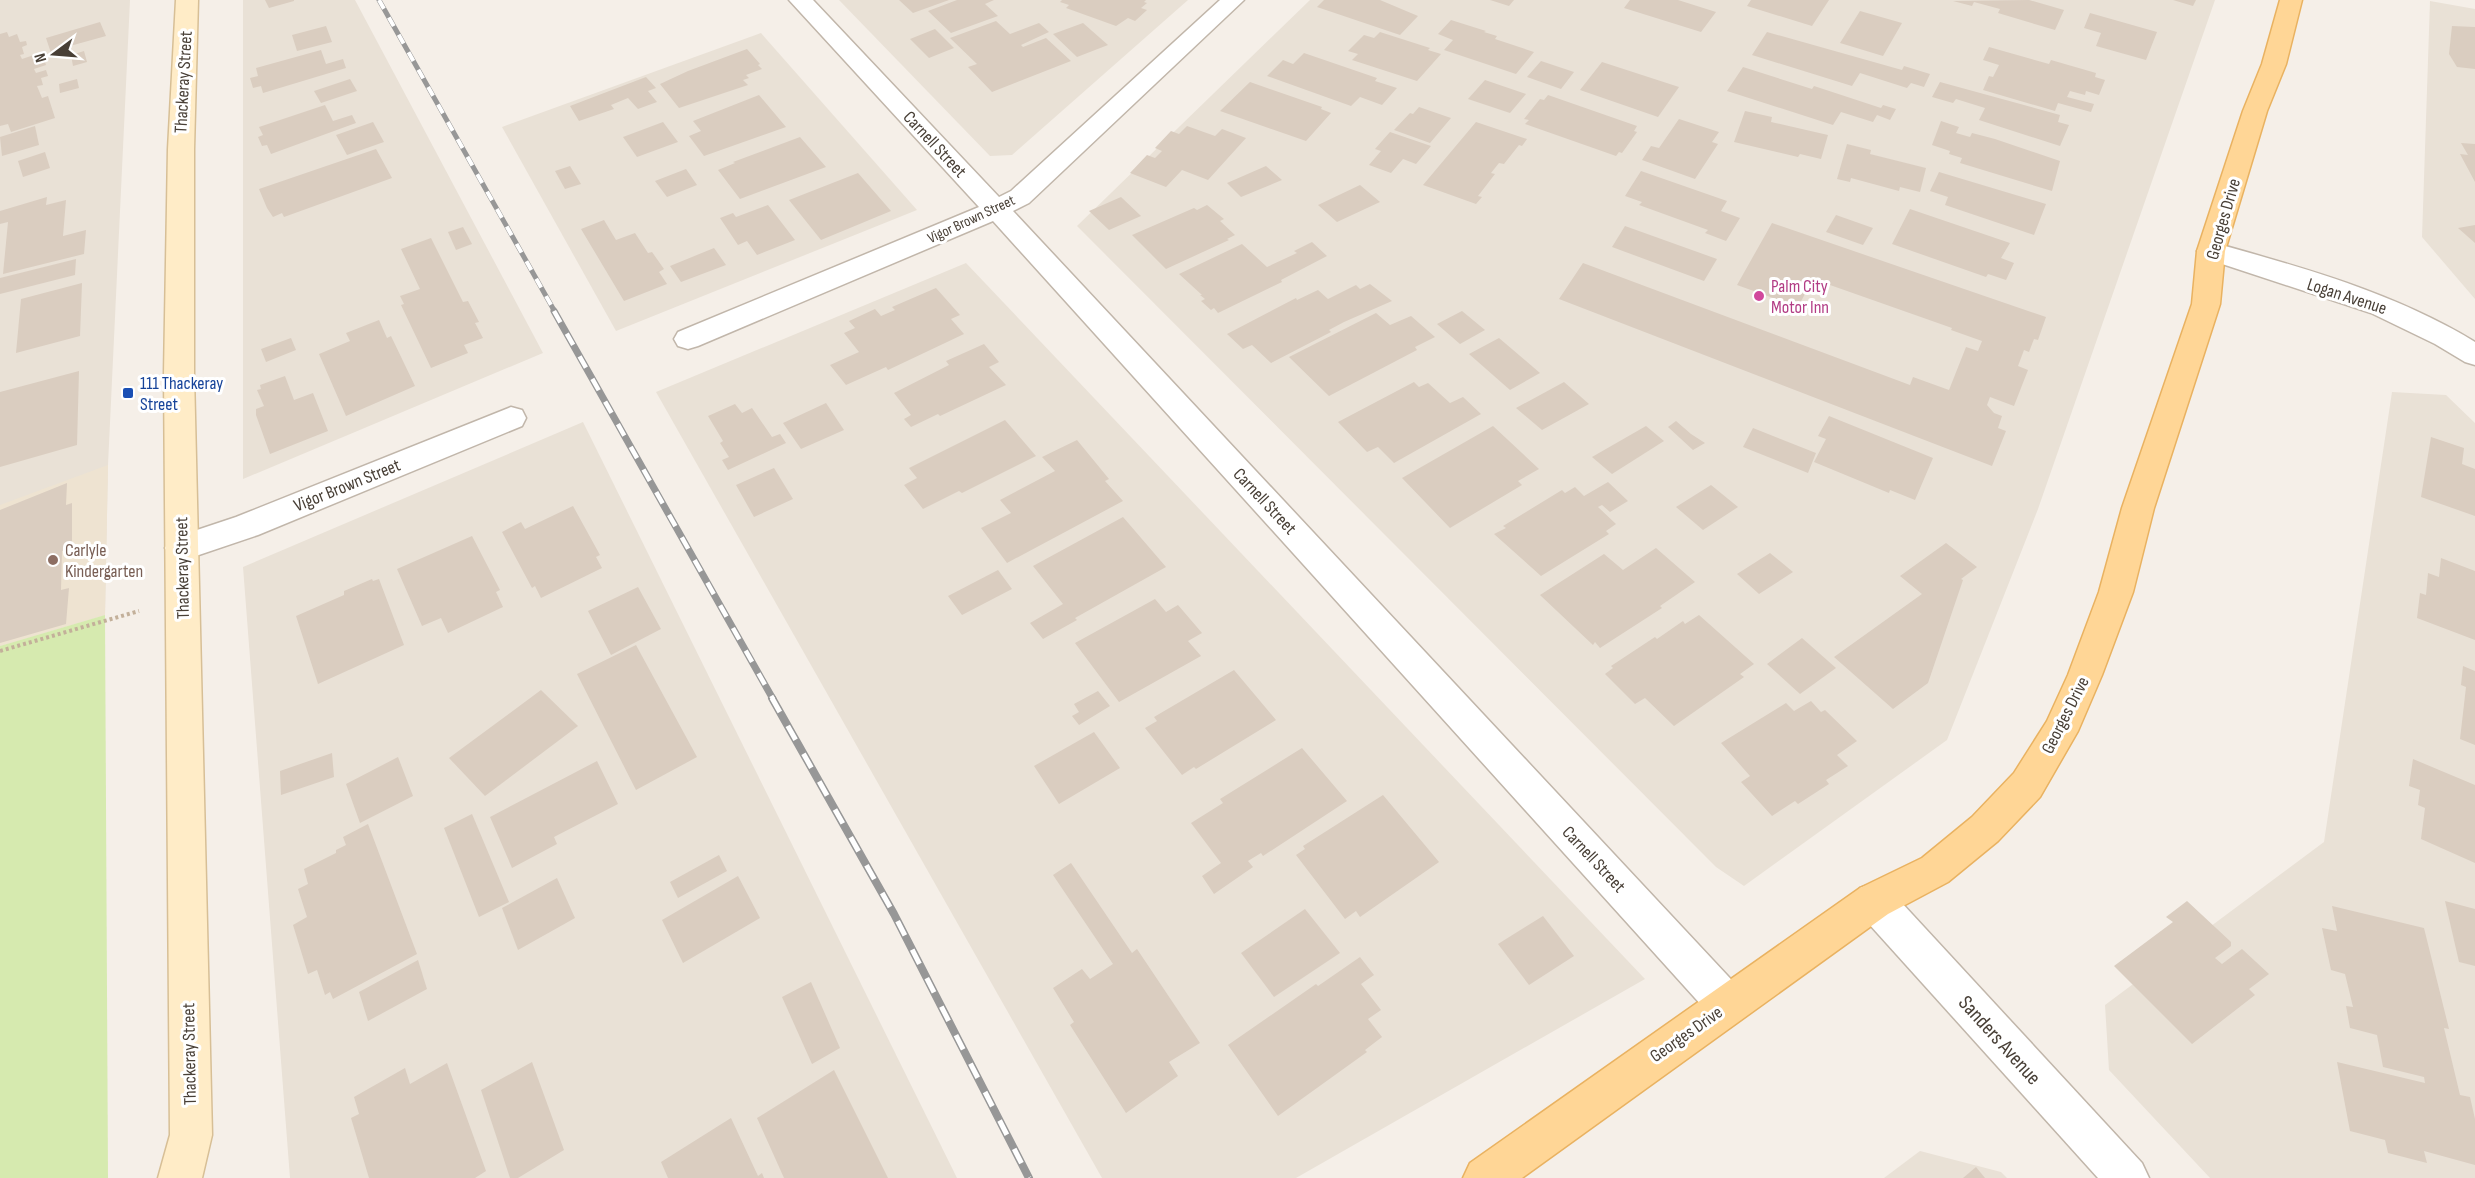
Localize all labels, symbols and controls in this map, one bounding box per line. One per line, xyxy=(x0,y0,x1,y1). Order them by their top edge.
north arrow xyxy=(24,24,84,84)
street label: Thackeray Street xyxy=(170,30,197,134)
text: N xyxy=(31,51,51,64)
street label: Carnell Street xyxy=(899,107,971,182)
street label: Georges Drive xyxy=(2202,176,2245,262)
street label: Vigor Brown Street xyxy=(925,191,1018,248)
street label: Logan Avenue xyxy=(2304,274,2389,319)
place label: Palm City Motor Inn xyxy=(1771,276,1829,318)
marker: Palm City Motor Inn xyxy=(1752,289,1766,303)
place label: 111 Thackeray Street xyxy=(140,373,223,415)
marker: 111 Thackeray Street xyxy=(121,386,135,400)
street label: Vigor Brown Street xyxy=(291,454,404,516)
street label: Carnell Street xyxy=(1229,464,1301,539)
street label: Thackeray Street xyxy=(171,516,194,619)
place label: Carlyle Kindergarten xyxy=(65,540,143,582)
marker: Carlyle Kindergarten xyxy=(46,553,60,567)
street label: Georges Drive xyxy=(2037,673,2094,757)
street label: Carnell Street xyxy=(1558,822,1630,897)
street label: Sanders Avenue xyxy=(1953,991,2046,1090)
street label: Thackeray Street xyxy=(178,1002,201,1105)
street label: Georges Drive xyxy=(1646,1002,1727,1067)

